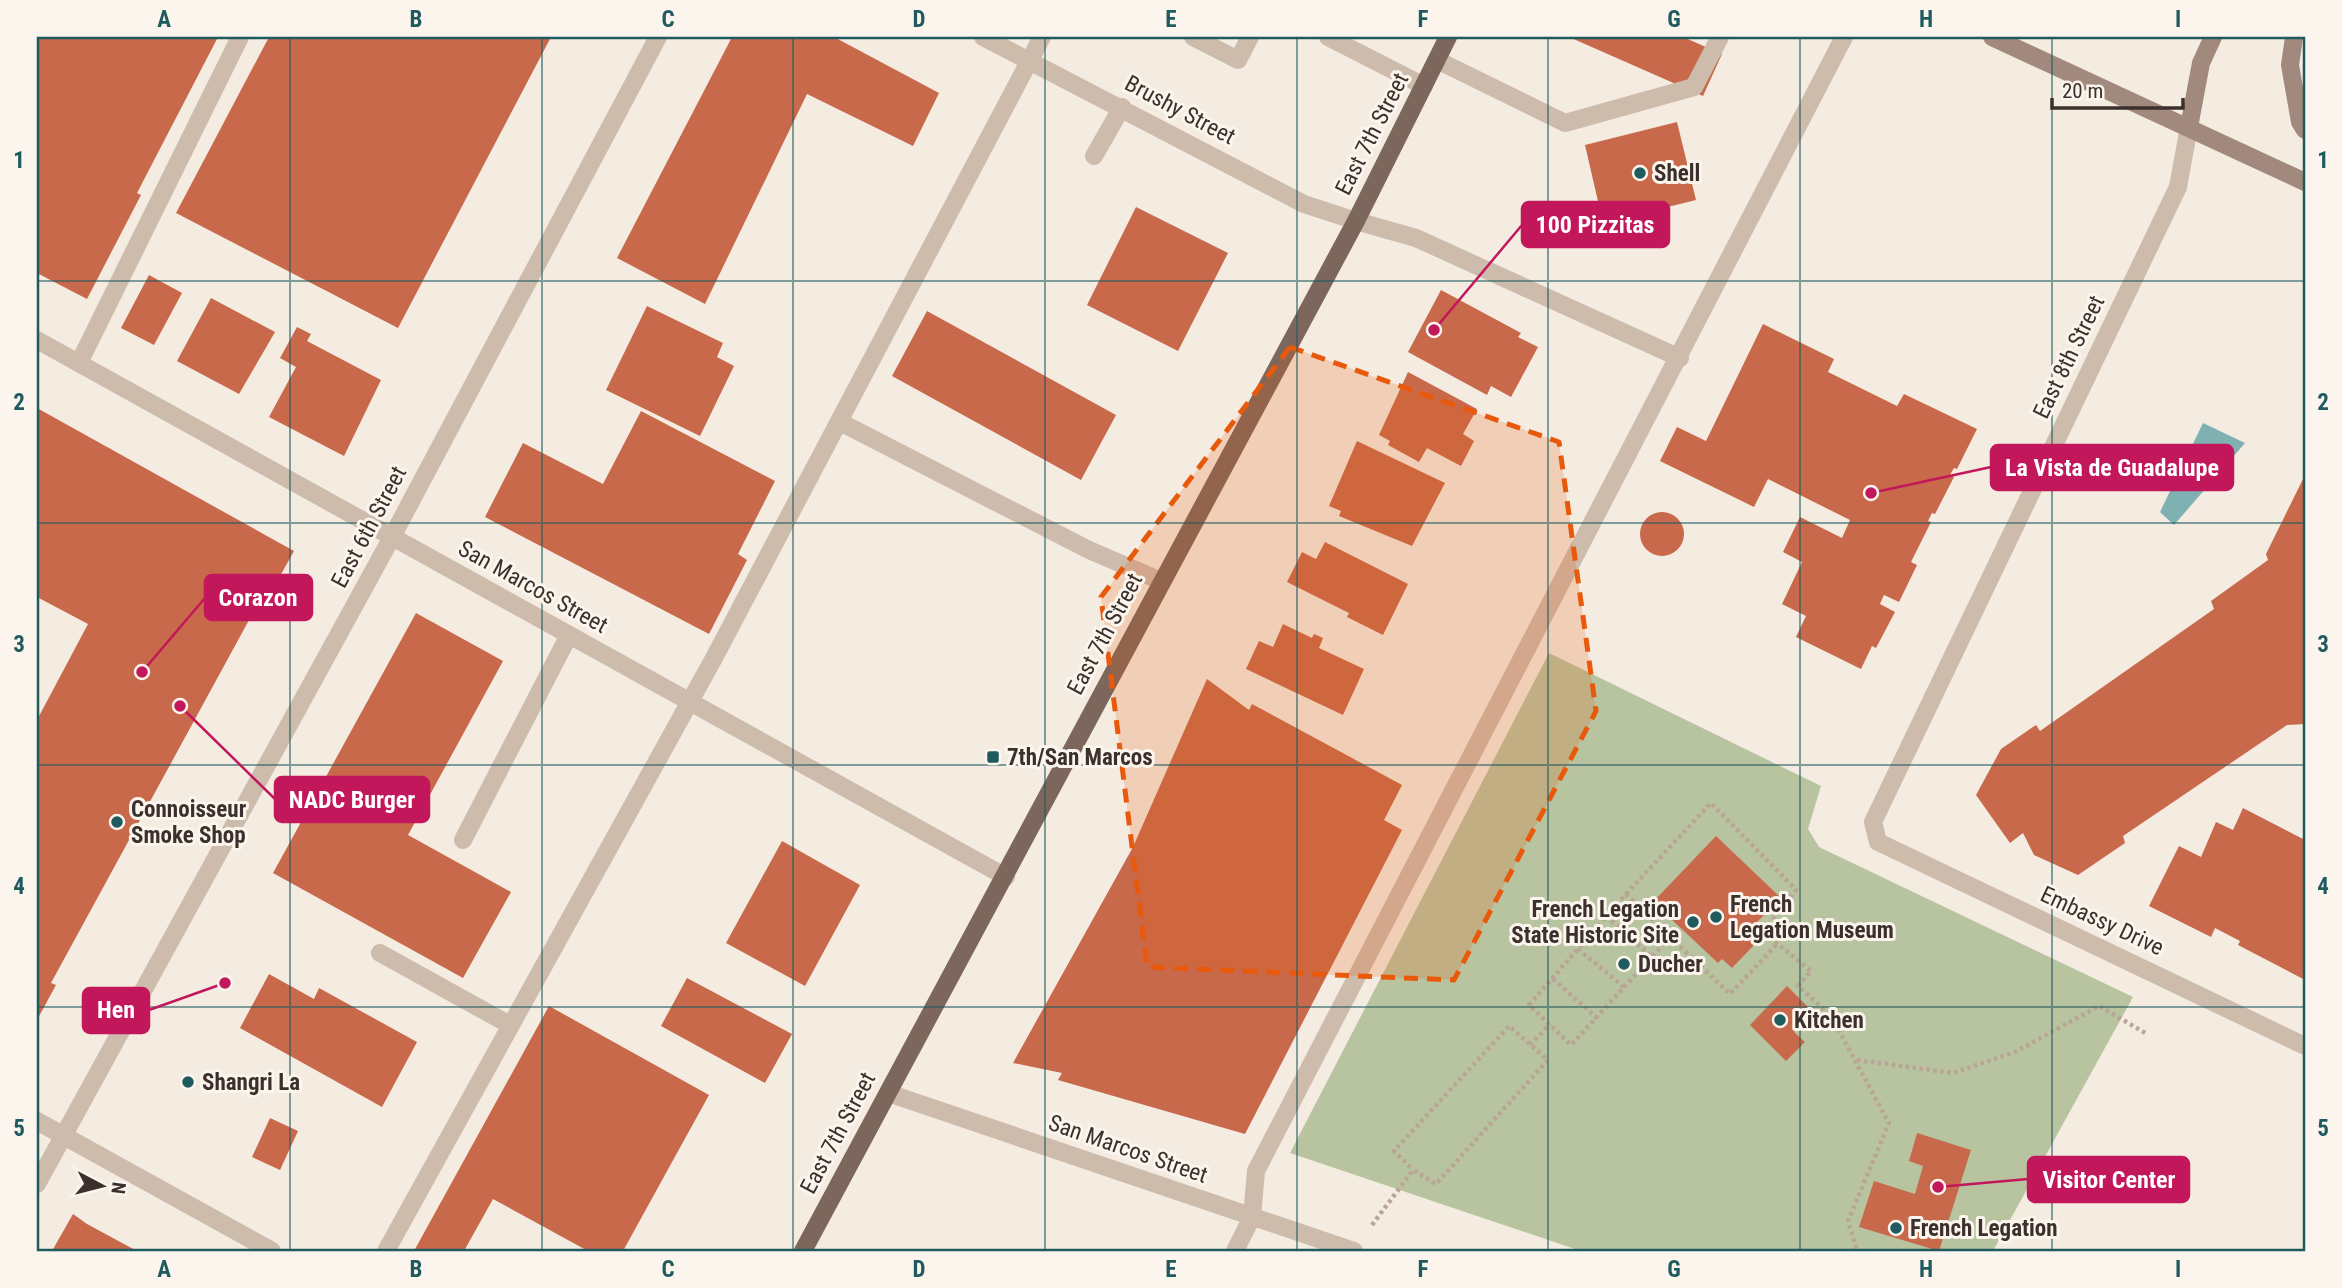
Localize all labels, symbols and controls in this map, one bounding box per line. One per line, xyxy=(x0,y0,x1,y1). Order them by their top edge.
text: A xyxy=(157,6,171,33)
text: B xyxy=(410,6,422,33)
text: C xyxy=(661,6,675,33)
text: D xyxy=(913,6,926,33)
text: E xyxy=(1165,6,1177,33)
text: F xyxy=(1418,6,1429,33)
text: G xyxy=(1667,6,1681,33)
text: H xyxy=(1919,6,1933,33)
text: I xyxy=(2175,6,2181,33)
scale bar xyxy=(2052,66,2183,110)
street label: East 7th Street xyxy=(1330,68,1414,200)
street label: Brushy Street xyxy=(1120,70,1240,150)
text: 20 m xyxy=(2062,79,2103,103)
text: 1 xyxy=(13,147,25,174)
text: 1 xyxy=(2317,147,2329,174)
place label: Shell xyxy=(1654,160,1700,187)
marker: Shell xyxy=(1632,165,1648,181)
callout: 100 Pizzitas xyxy=(1522,202,1669,247)
text: 100 Pizzitas xyxy=(1536,211,1655,239)
street label: East 8th Street xyxy=(2028,291,2110,423)
text: 2 xyxy=(13,389,25,416)
text: 2 xyxy=(2317,389,2329,416)
callout: La Vista de Guadalupe xyxy=(1991,445,2233,490)
text: La Vista de Guadalupe xyxy=(2005,454,2219,482)
street label: East 6th Street xyxy=(326,462,412,592)
street label: San Marcos Street xyxy=(454,535,612,639)
street label: East 7th Street xyxy=(1062,569,1148,699)
callout: Corazon xyxy=(205,575,312,620)
text: Corazon xyxy=(219,584,297,612)
text: 3 xyxy=(13,631,25,658)
text: 3 xyxy=(2317,631,2329,658)
place label: 7th/San Marcos xyxy=(1007,744,1153,771)
marker: 7th/San Marcos xyxy=(985,749,1001,765)
callout: NADC Burger xyxy=(275,777,429,822)
text: NADC Burger xyxy=(289,786,415,814)
place label: Connoisseur Smoke Shop xyxy=(131,796,247,849)
marker: Connoisseur Smoke Shop xyxy=(109,814,125,830)
text: 4 xyxy=(13,873,25,900)
text: 4 xyxy=(2317,873,2329,900)
street label: Embassy Drive xyxy=(2036,881,2168,961)
place label: French Legation Museum xyxy=(1730,891,1894,944)
place label: French Legation State Historic Site xyxy=(1511,896,1679,949)
marker: French Legation Museum xyxy=(1708,909,1724,925)
marker: French Legation State Historic Site xyxy=(1685,914,1701,930)
place label: Ducher xyxy=(1638,951,1703,978)
marker: Ducher xyxy=(1616,956,1632,972)
callout: Hen xyxy=(83,988,149,1033)
text: Hen xyxy=(97,996,135,1024)
place label: Kitchen xyxy=(1794,1007,1864,1034)
marker: Kitchen xyxy=(1772,1012,1788,1028)
street label: East 7th Street xyxy=(795,1068,881,1198)
place label: Shangri La xyxy=(202,1069,300,1096)
marker: Shangri La xyxy=(180,1074,196,1090)
street label: San Marcos Street xyxy=(1045,1109,1211,1189)
text: 5 xyxy=(13,1115,25,1142)
text: 5 xyxy=(2317,1115,2329,1142)
north arrow xyxy=(66,1152,136,1222)
callout: Visitor Center xyxy=(2028,1157,2189,1202)
text: Visitor Center xyxy=(2042,1166,2176,1194)
text: N xyxy=(106,1181,131,1195)
place label: French Legation xyxy=(1910,1215,2058,1242)
marker: French Legation xyxy=(1888,1220,1904,1236)
text: A xyxy=(157,1256,171,1283)
text: B xyxy=(410,1256,422,1283)
text: C xyxy=(661,1256,675,1283)
text: D xyxy=(913,1256,926,1283)
text: E xyxy=(1165,1256,1177,1283)
text: F xyxy=(1418,1256,1429,1283)
text: G xyxy=(1667,1256,1681,1283)
text: H xyxy=(1919,1256,1933,1283)
text: I xyxy=(2175,1256,2181,1283)

